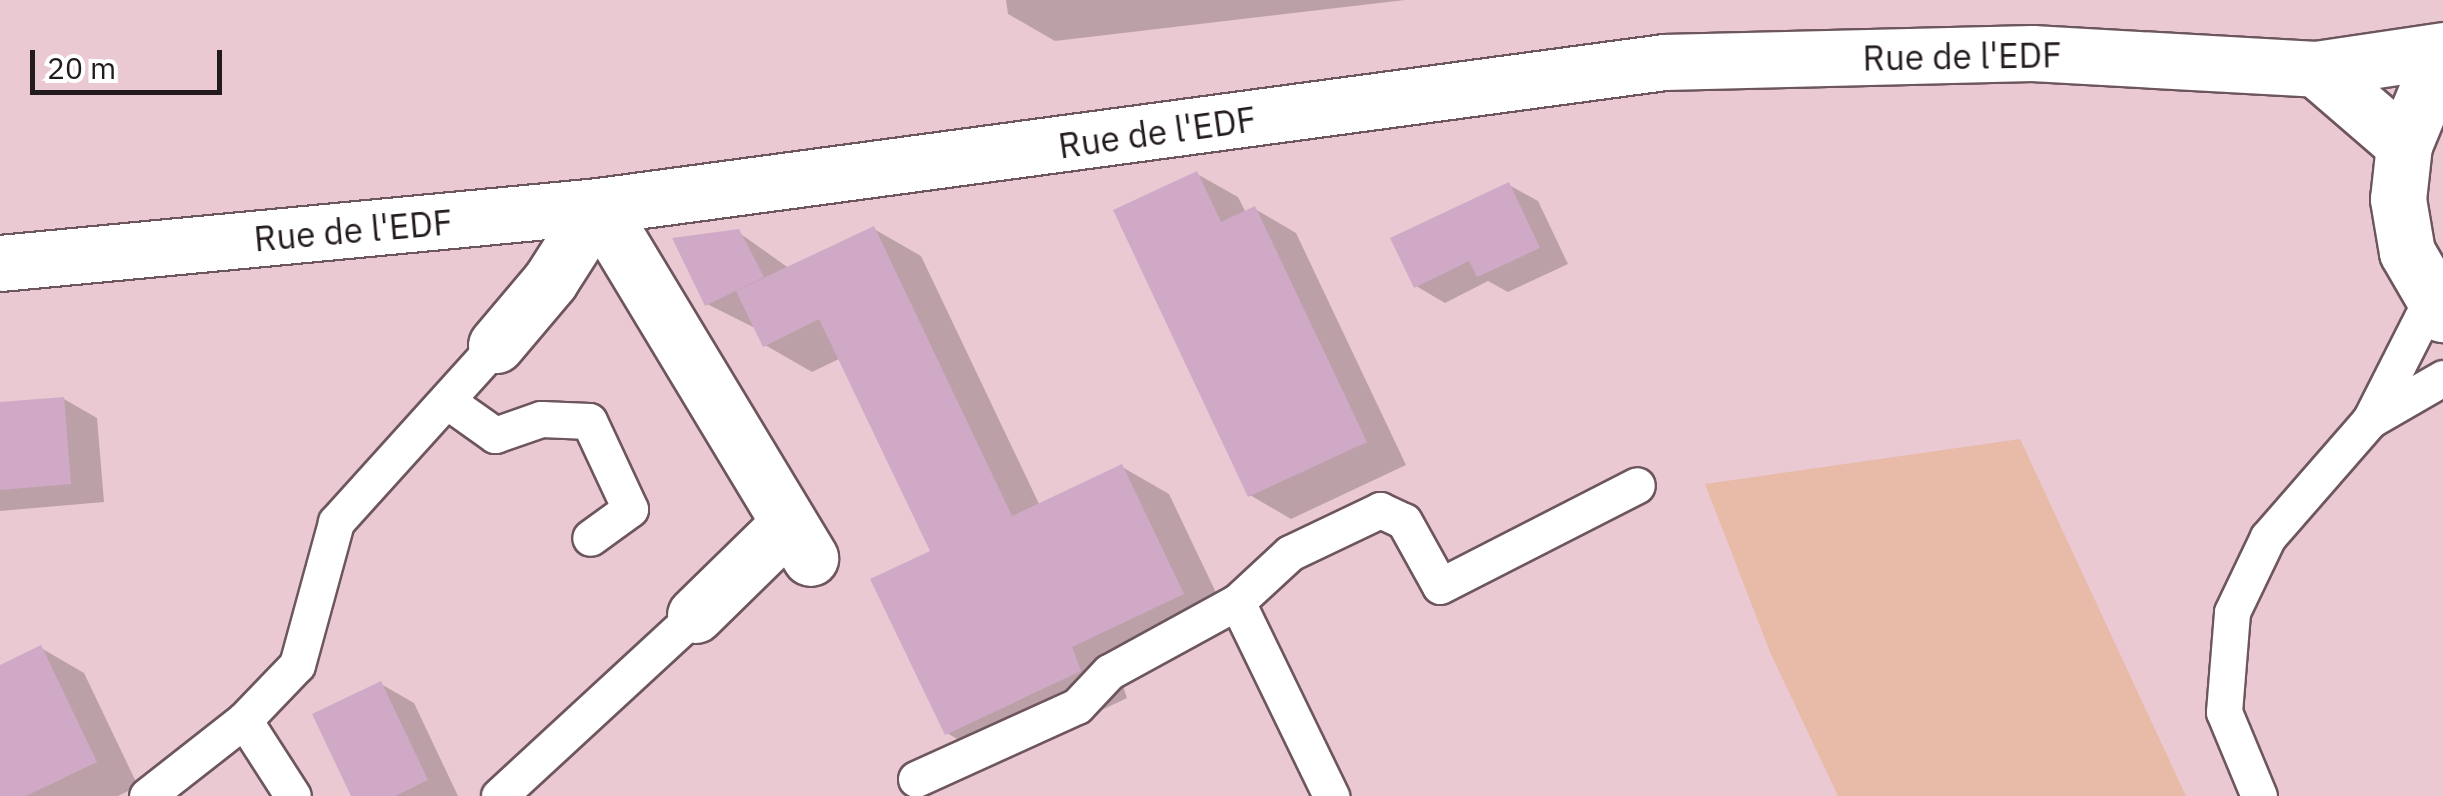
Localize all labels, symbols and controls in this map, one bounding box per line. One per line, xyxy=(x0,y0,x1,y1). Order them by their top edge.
scale bar xyxy=(35,30,228,92)
street label: Rue de l'EDF xyxy=(1862,33,2062,79)
text: 20 m xyxy=(47,48,116,87)
street label: Rue de l'EDF xyxy=(1056,97,1258,167)
street label: Rue de l'EDF xyxy=(252,200,454,260)

